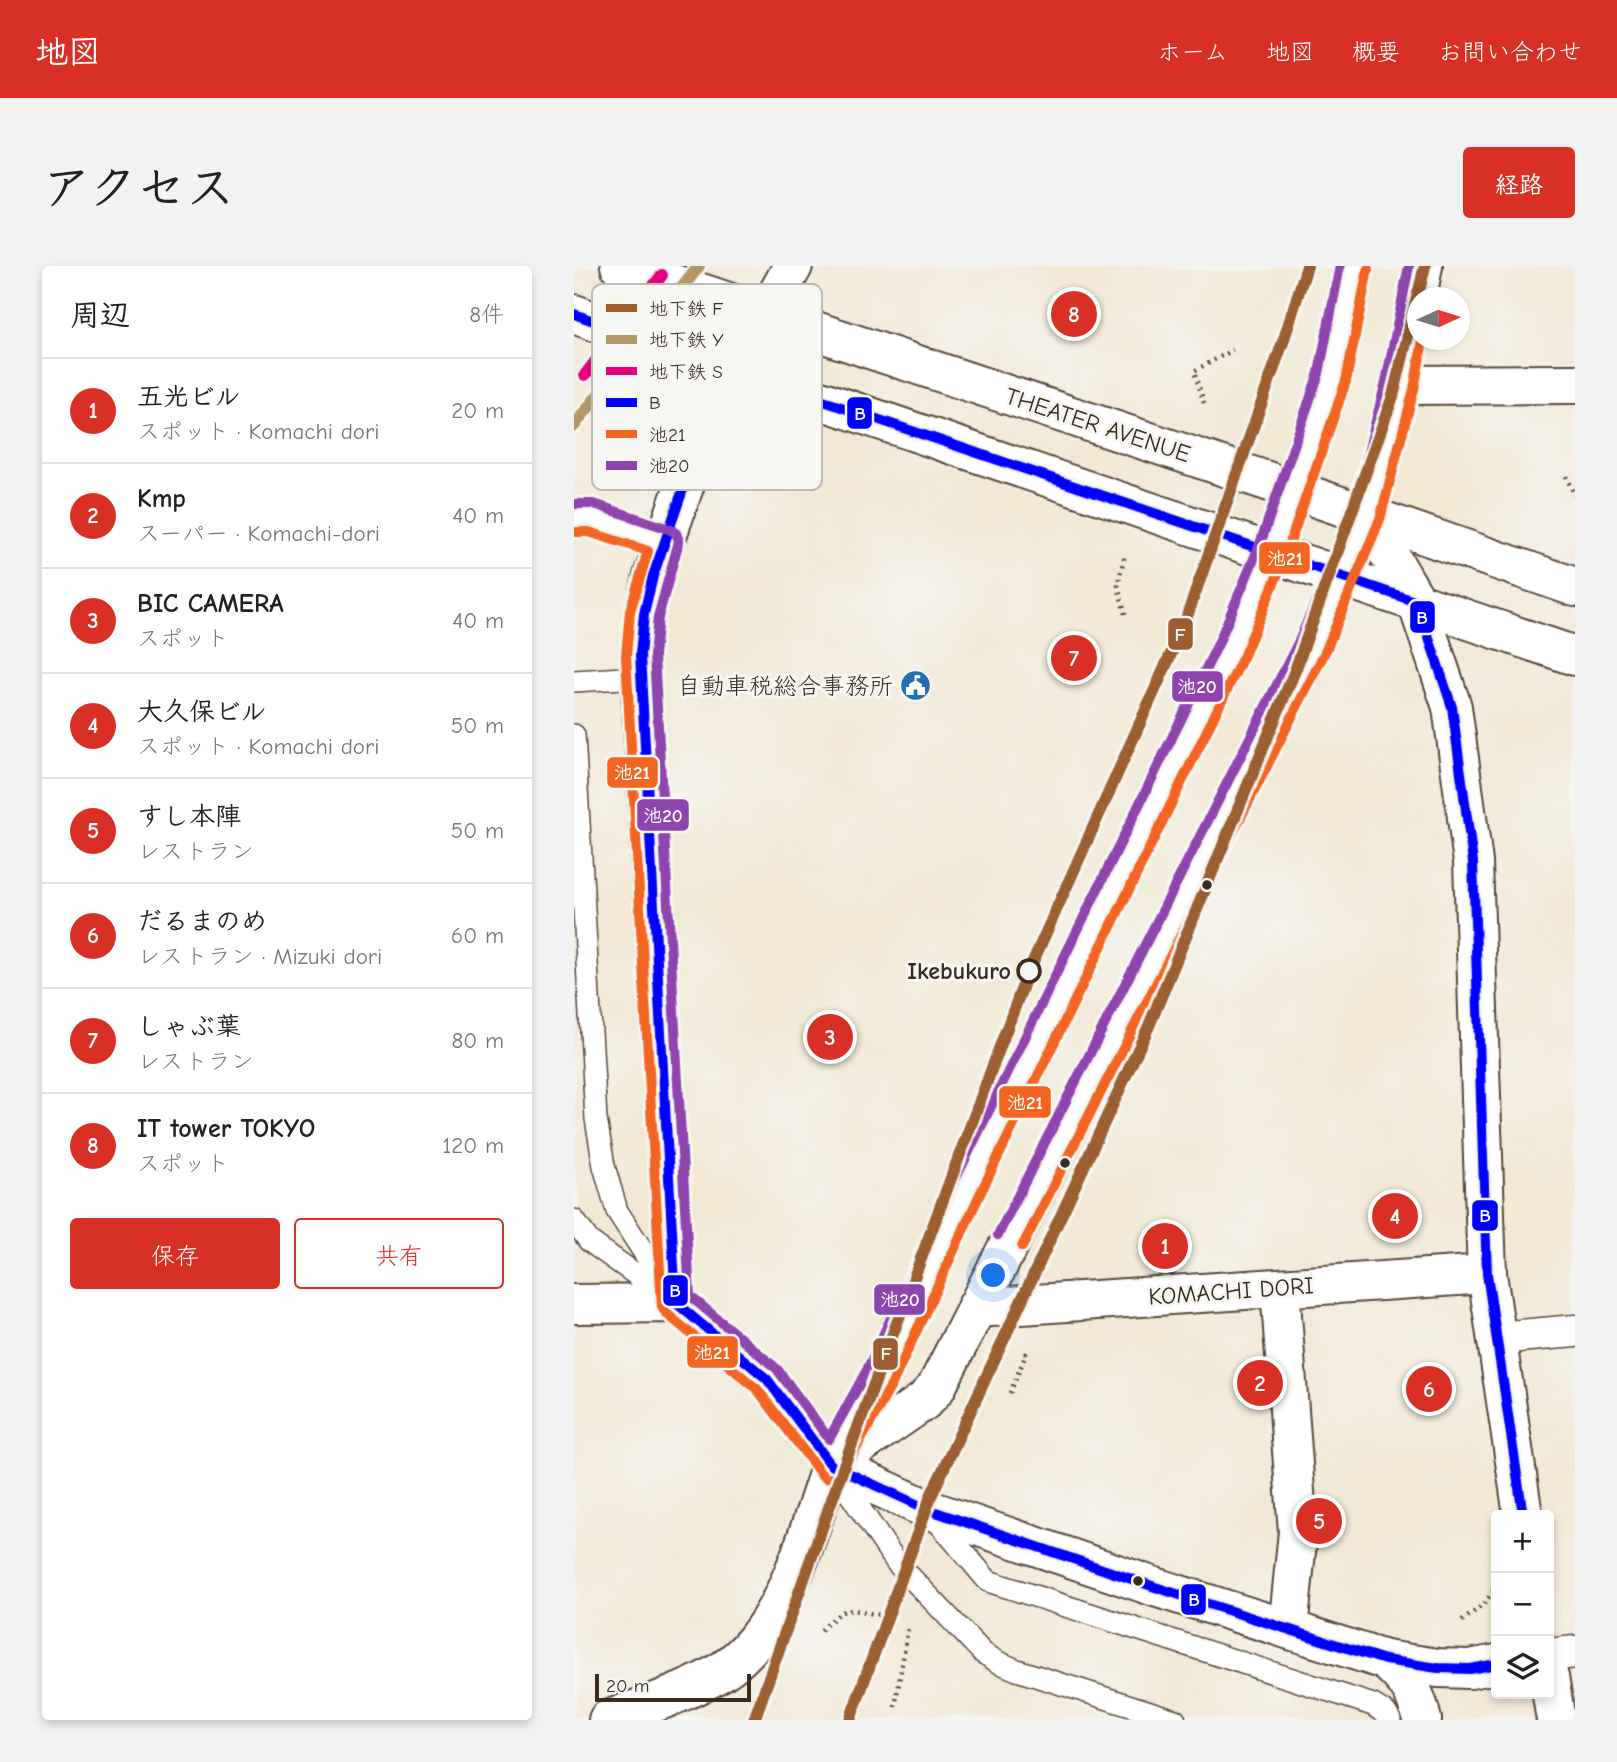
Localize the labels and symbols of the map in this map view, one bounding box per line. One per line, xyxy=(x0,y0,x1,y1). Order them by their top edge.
legend xyxy=(592,284,822,490)
north arrow xyxy=(1407,287,1470,350)
pin: 8 xyxy=(1051,288,1097,340)
text: 地下鉄 F xyxy=(649,298,723,320)
text: 地下鉄 Y xyxy=(649,329,724,351)
text: 地下鉄 S xyxy=(649,361,723,383)
street label: THEATER AVENUE xyxy=(1002,382,1194,468)
text: B xyxy=(649,392,661,414)
line badge: B xyxy=(846,396,873,430)
text: B xyxy=(854,403,866,425)
text: 池21 xyxy=(649,424,685,446)
text: 池20 xyxy=(649,455,690,477)
line badge: 池21 xyxy=(1258,541,1311,575)
text: 池21 xyxy=(1267,548,1303,570)
line badge: B xyxy=(1409,600,1436,634)
text: B xyxy=(1416,607,1428,629)
line badge: F xyxy=(1167,617,1194,651)
text: F xyxy=(1174,624,1186,646)
pin: 7 xyxy=(1051,632,1097,684)
public building icon: 自動車税総合事務所 xyxy=(899,669,933,703)
line badge: 池20 xyxy=(1171,670,1224,703)
place label: 自動車税総合事務所 xyxy=(677,672,893,700)
text: 池20 xyxy=(1177,676,1217,698)
line badge: 池21 xyxy=(606,756,659,789)
text: 池21 xyxy=(614,762,650,784)
line badge: 池20 xyxy=(636,798,690,832)
text: 池20 xyxy=(643,805,683,827)
unlabelled marker xyxy=(1200,878,1214,892)
place label: Ikebukuro xyxy=(907,957,1011,985)
marker: Ikebukuro xyxy=(1017,959,1041,983)
pin: 3 xyxy=(807,1011,853,1063)
line badge: 池21 xyxy=(998,1085,1052,1119)
text: 池21 xyxy=(1007,1092,1043,1114)
unlabelled marker xyxy=(1058,1156,1072,1170)
pin: 4 xyxy=(1372,1190,1418,1242)
line badge: B xyxy=(1471,1199,1499,1232)
text: B xyxy=(1479,1205,1491,1227)
pin: 1 xyxy=(1142,1220,1188,1272)
your location xyxy=(976,1258,1010,1292)
street label: KOMACHI DORI xyxy=(1147,1271,1315,1311)
line badge: B xyxy=(662,1274,689,1307)
text: B xyxy=(669,1280,681,1302)
line badge: 池20 xyxy=(873,1283,926,1316)
text: 池20 xyxy=(880,1289,920,1311)
line badge: 池21 xyxy=(686,1335,739,1369)
line badge: F xyxy=(872,1337,899,1371)
text: 池21 xyxy=(694,1342,730,1364)
text: F xyxy=(880,1343,892,1365)
pin: 2 xyxy=(1237,1357,1283,1409)
pin: 6 xyxy=(1406,1363,1452,1415)
pin: 5 xyxy=(1296,1495,1342,1547)
unlabelled marker xyxy=(1131,1574,1145,1588)
line badge: B xyxy=(1180,1583,1207,1616)
text: B xyxy=(1188,1589,1200,1611)
scale bar xyxy=(595,1671,751,1703)

